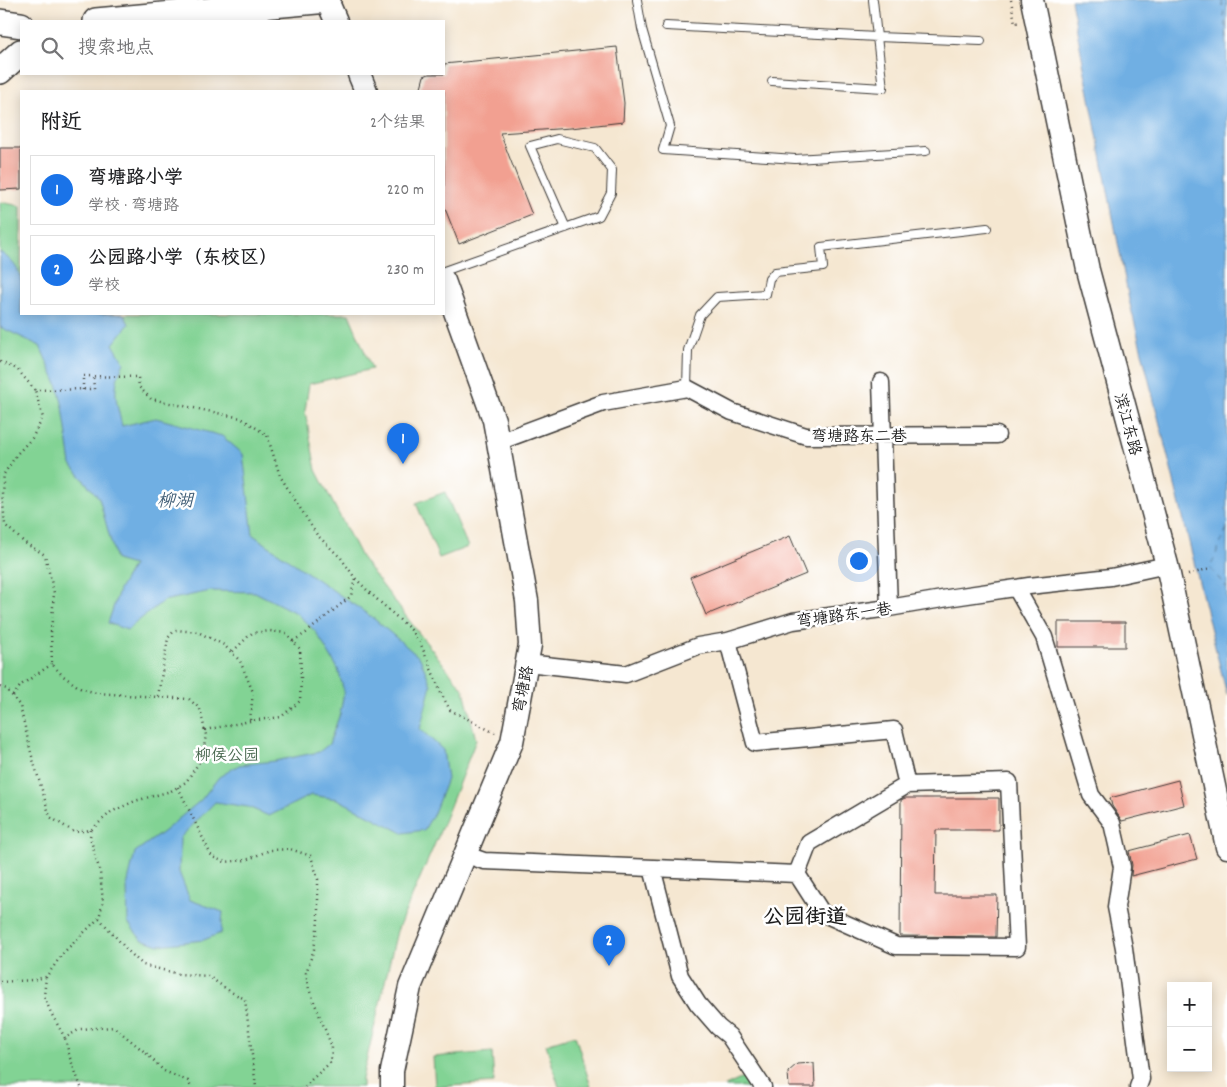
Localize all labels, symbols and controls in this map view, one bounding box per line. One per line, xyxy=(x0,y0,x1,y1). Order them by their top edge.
search box xyxy=(20,20,445,75)
icon: search xyxy=(38,34,66,62)
text: 搜索地点 xyxy=(78,36,154,63)
text: 附近 xyxy=(40,109,82,139)
text: 2个结果 xyxy=(370,112,425,135)
text: 弯塘路小学 xyxy=(88,166,183,193)
text: 1 xyxy=(55,179,59,202)
text: 220 m xyxy=(387,179,424,202)
text: 学校 · 弯塘路 xyxy=(88,195,179,218)
text: 公园路小学（东校区） xyxy=(88,246,278,273)
text: 2 xyxy=(54,259,61,282)
text: 230 m xyxy=(387,259,424,282)
text: 学校 xyxy=(88,275,120,298)
street label: 滨江东路 xyxy=(1107,391,1146,459)
pin: 1 xyxy=(387,423,419,464)
street label: 弯塘路东二巷 xyxy=(811,426,907,449)
water label: 柳湖 xyxy=(157,490,195,515)
your location xyxy=(846,548,872,574)
street label: 弯塘路东一巷 xyxy=(795,598,893,635)
street label: 弯塘路 xyxy=(509,664,540,715)
park label: 柳侯公园 xyxy=(195,745,259,768)
district label: 公园街道 xyxy=(763,904,847,934)
pin: 2 xyxy=(593,925,625,966)
map controls xyxy=(1167,982,1212,1072)
button: + xyxy=(1167,982,1212,1027)
button: − xyxy=(1167,1027,1212,1072)

